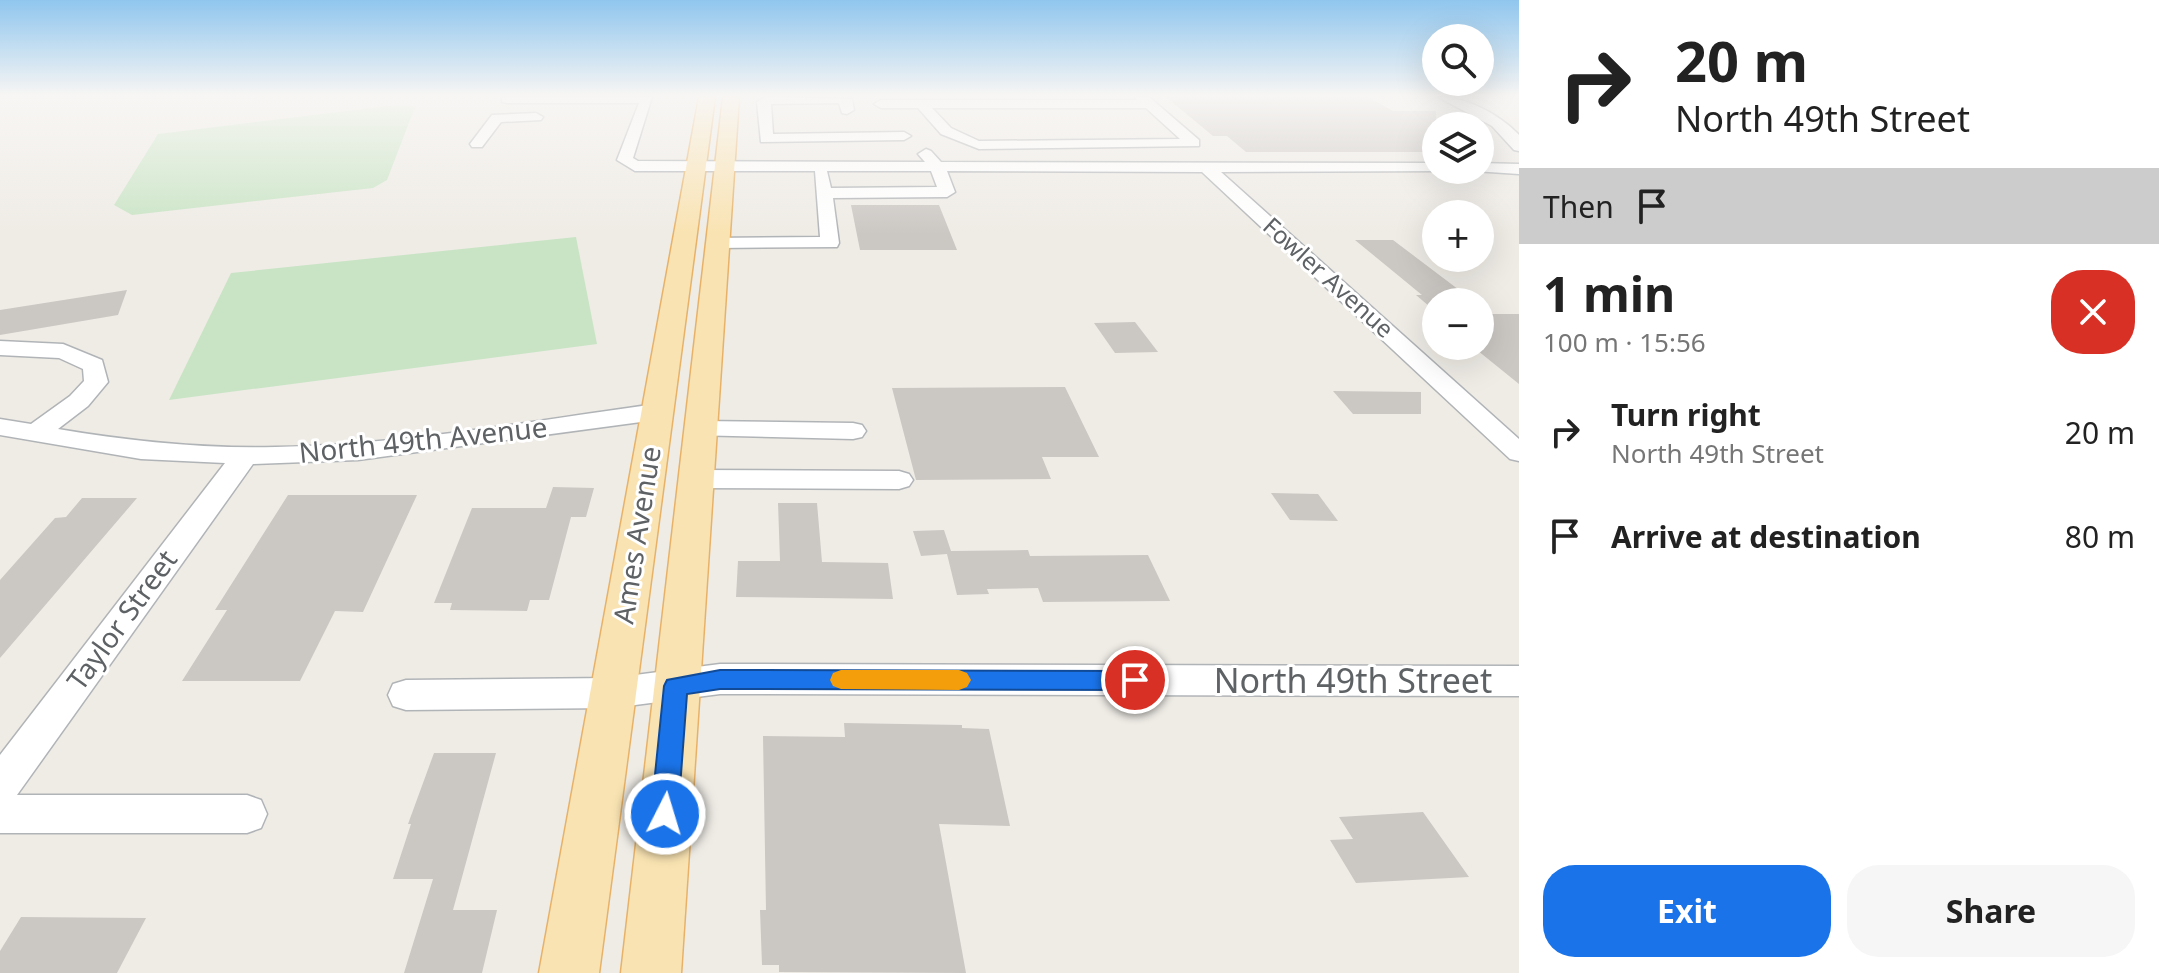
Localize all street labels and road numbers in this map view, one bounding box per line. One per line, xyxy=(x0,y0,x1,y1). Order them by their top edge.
street label: Fowler Avenue xyxy=(1256,209,1402,345)
street label: North 49th Avenue xyxy=(297,407,549,471)
street label: Ames Avenue xyxy=(603,444,669,626)
street label: Taylor Street xyxy=(57,542,185,697)
street label: North 49th Street xyxy=(1214,657,1492,703)

